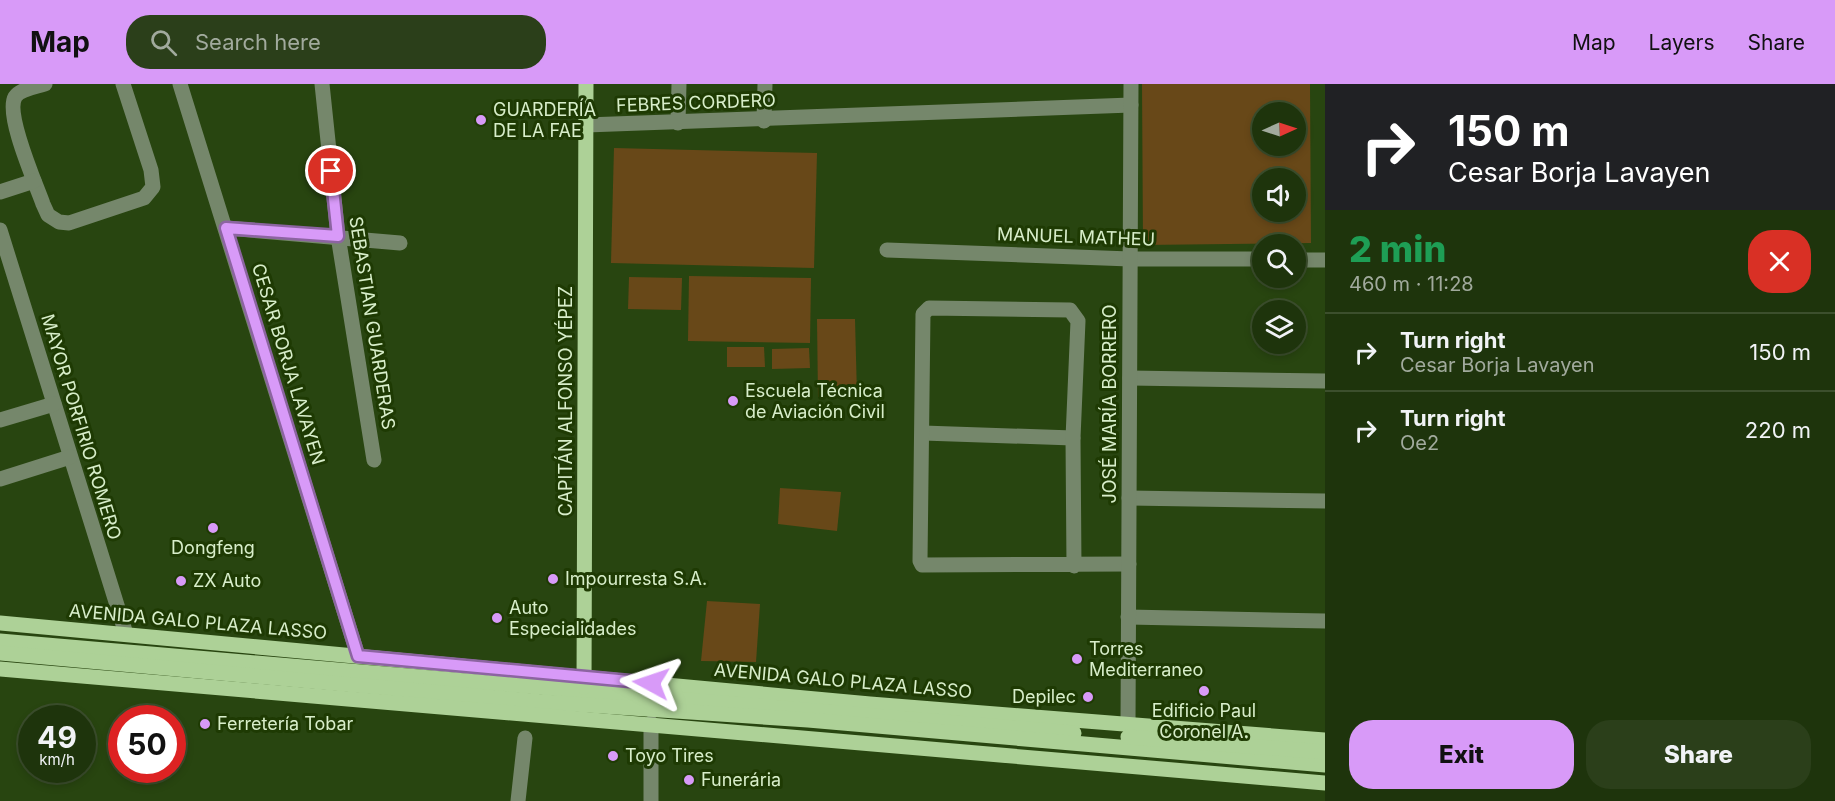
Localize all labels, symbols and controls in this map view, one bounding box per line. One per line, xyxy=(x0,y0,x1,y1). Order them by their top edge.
search box xyxy=(126,15,546,69)
text: Map xyxy=(30,25,90,59)
icon: search xyxy=(147,26,180,59)
text: Search here xyxy=(195,29,321,55)
text: Map xyxy=(1572,30,1616,55)
text: Layers xyxy=(1649,30,1715,55)
text: Share xyxy=(1748,30,1805,55)
street label: FEBRES CORDERO xyxy=(616,89,776,116)
place label: GUARDERÍA DE LA FAE xyxy=(493,98,596,141)
north arrow xyxy=(1252,102,1306,156)
map controls xyxy=(1252,102,1306,354)
text: 150 m xyxy=(1448,105,1570,156)
icon: right xyxy=(1349,108,1427,186)
marker: GUARDERÍA DE LA FAE xyxy=(474,113,488,127)
pin xyxy=(305,145,356,196)
icon: arrive xyxy=(314,154,347,187)
text: Cesar Borja Lavayen xyxy=(1448,156,1711,189)
button: sound xyxy=(1252,168,1306,222)
street label: SEBASTIAN GUARDERAS xyxy=(345,215,400,431)
street label: MANUEL MATHEU xyxy=(997,223,1155,250)
text: 2 min xyxy=(1349,227,1446,271)
button: close xyxy=(1748,230,1811,293)
button: search xyxy=(1252,234,1306,288)
street label: CESAR BORJA LAVAYEN xyxy=(248,261,329,467)
text: 460 m · 11:28 xyxy=(1349,272,1474,296)
street label: CAPITÁN ALFONSO YÉPEZ xyxy=(554,286,576,516)
button: layers xyxy=(1252,300,1306,354)
street label: JOSÉ MARÍA BORRERO xyxy=(1098,305,1120,503)
street label: MAYOR PORFIRIO ROMERO xyxy=(37,312,126,542)
text: Turn right xyxy=(1400,327,1506,353)
icon: right xyxy=(1349,336,1382,369)
text: 150 m xyxy=(1749,339,1811,365)
text: Cesar Borja Lavayen xyxy=(1400,353,1594,377)
place label: Escuela Técnica de Aviación Civil xyxy=(745,380,885,422)
marker: Escuela Técnica de Aviación Civil xyxy=(726,394,740,408)
text: Turn right xyxy=(1400,405,1506,431)
icon: right xyxy=(1349,414,1382,447)
text: 220 m xyxy=(1745,417,1811,443)
text: Oe2 xyxy=(1400,431,1439,455)
marker: Dongfeng xyxy=(206,521,220,535)
place label: Dongfeng xyxy=(171,537,255,558)
place label: Impourresta S.A. xyxy=(565,568,707,589)
place label: ZX Auto xyxy=(193,570,261,591)
marker: Impourresta S.A. xyxy=(546,572,560,586)
marker: ZX Auto xyxy=(174,574,188,588)
place label: Auto Especialidades xyxy=(509,597,636,639)
street label: AVENIDA GALO PLAZA LASSO xyxy=(68,600,328,643)
marker: Auto Especialidades xyxy=(490,611,504,625)
place label: Torres Mediterraneo xyxy=(1089,638,1203,680)
position arrow xyxy=(619,651,683,715)
marker: Torres Mediterraneo xyxy=(1070,652,1084,666)
street label: AVENIDA GALO PLAZA LASSO xyxy=(713,659,973,702)
marker: Edificio Paul Coronel A. xyxy=(1197,684,1211,698)
place label: Depilec xyxy=(1012,686,1076,707)
marker: Depilec xyxy=(1081,690,1095,704)
place label: Edificio Paul Coronel A. xyxy=(1152,700,1256,742)
speed limit sign: 50 xyxy=(108,705,186,783)
place label: Ferretería Tobar xyxy=(217,713,354,734)
marker: Ferretería Tobar xyxy=(198,717,212,731)
text: 49 xyxy=(37,719,77,755)
button: Exit xyxy=(1349,720,1574,789)
button: Share xyxy=(1586,720,1811,789)
place label: Toyo Tires xyxy=(625,745,714,766)
marker: Toyo Tires xyxy=(606,749,620,763)
text: km/h xyxy=(39,750,75,769)
place label: Funerária xyxy=(701,769,781,790)
marker: Funerária xyxy=(682,773,696,787)

